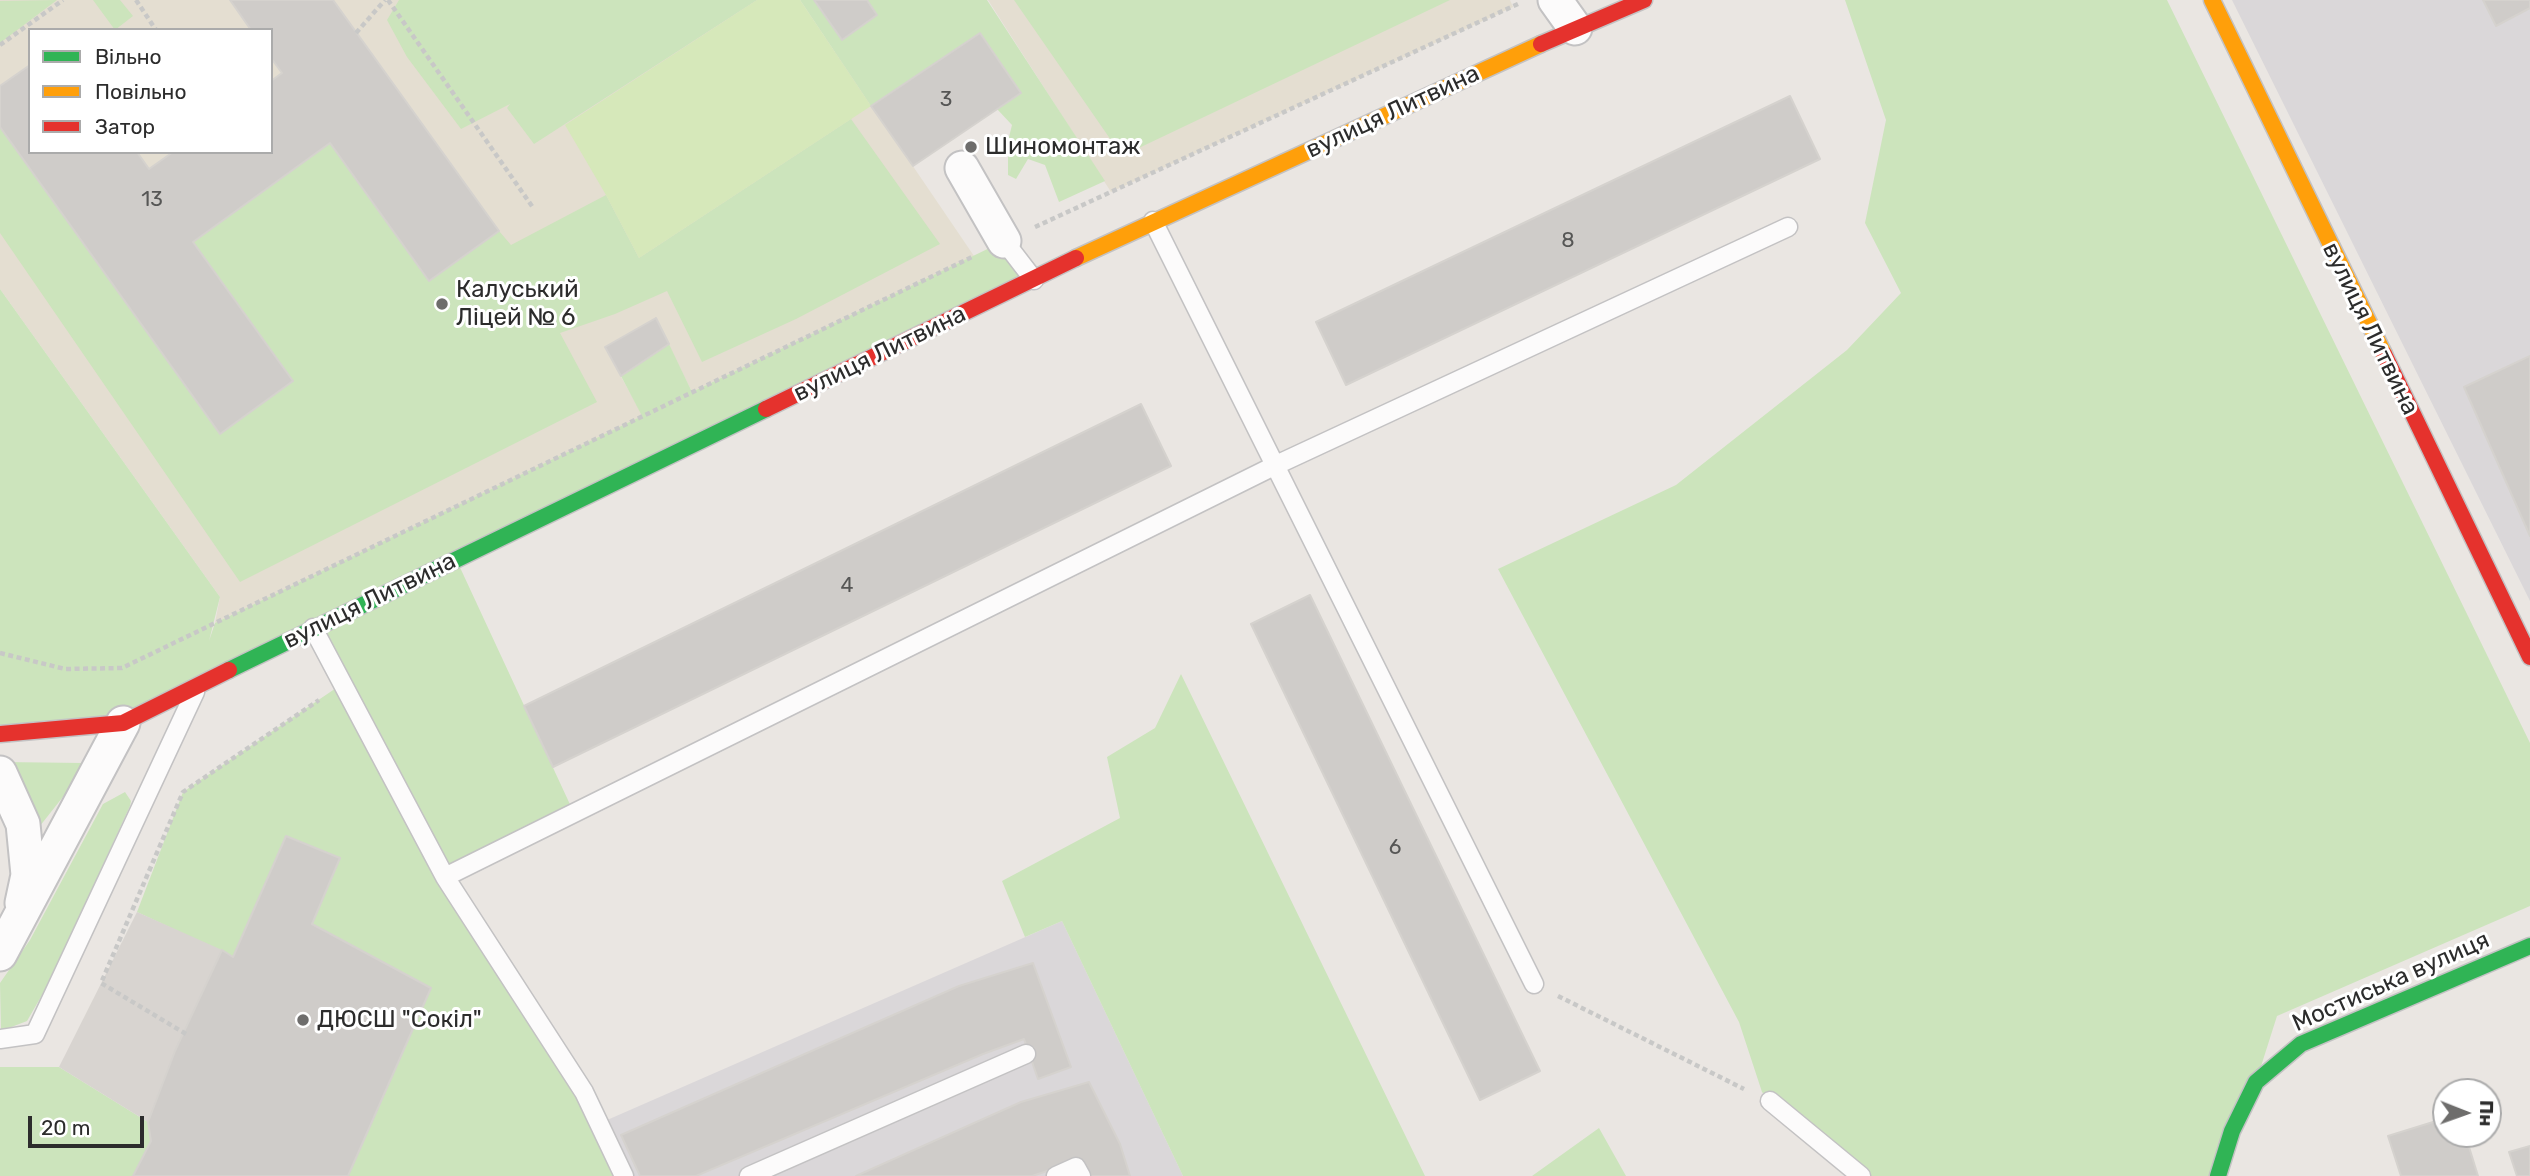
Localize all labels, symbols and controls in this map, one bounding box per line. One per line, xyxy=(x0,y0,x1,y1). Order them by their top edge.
legend xyxy=(28,28,273,154)
text: Вільно xyxy=(95,44,162,69)
street label: вулиця Литвина xyxy=(1302,59,1484,165)
text: Повільно xyxy=(95,79,186,104)
house number: 3 xyxy=(940,87,952,113)
text: Затор xyxy=(95,114,155,139)
place label: Шиномонтаж xyxy=(985,133,1140,161)
marker: Шиномонтаж xyxy=(963,139,979,155)
house number: 13 xyxy=(141,187,163,213)
house number: 8 xyxy=(1561,228,1575,254)
street label: вулиця Литвина xyxy=(2316,238,2424,420)
place label: Калуський Ліцей № 6 xyxy=(456,276,579,332)
marker: Калуський Ліцей № 6 xyxy=(434,296,450,312)
street label: вулиця Литвина xyxy=(789,300,971,408)
street label: вулиця Литвина xyxy=(279,547,461,655)
house number: 4 xyxy=(840,573,854,599)
house number: 6 xyxy=(1389,835,1401,861)
street label: Мостиська вулиця xyxy=(2288,926,2494,1038)
place label: ДЮСШ "Сокіл" xyxy=(317,1006,482,1034)
marker: ДЮСШ "Сокіл" xyxy=(295,1012,311,1028)
north arrow xyxy=(2432,1078,2502,1148)
text: Пн xyxy=(2475,1100,2498,1127)
scale bar xyxy=(32,1102,147,1146)
text: 20 m xyxy=(41,1115,90,1140)

